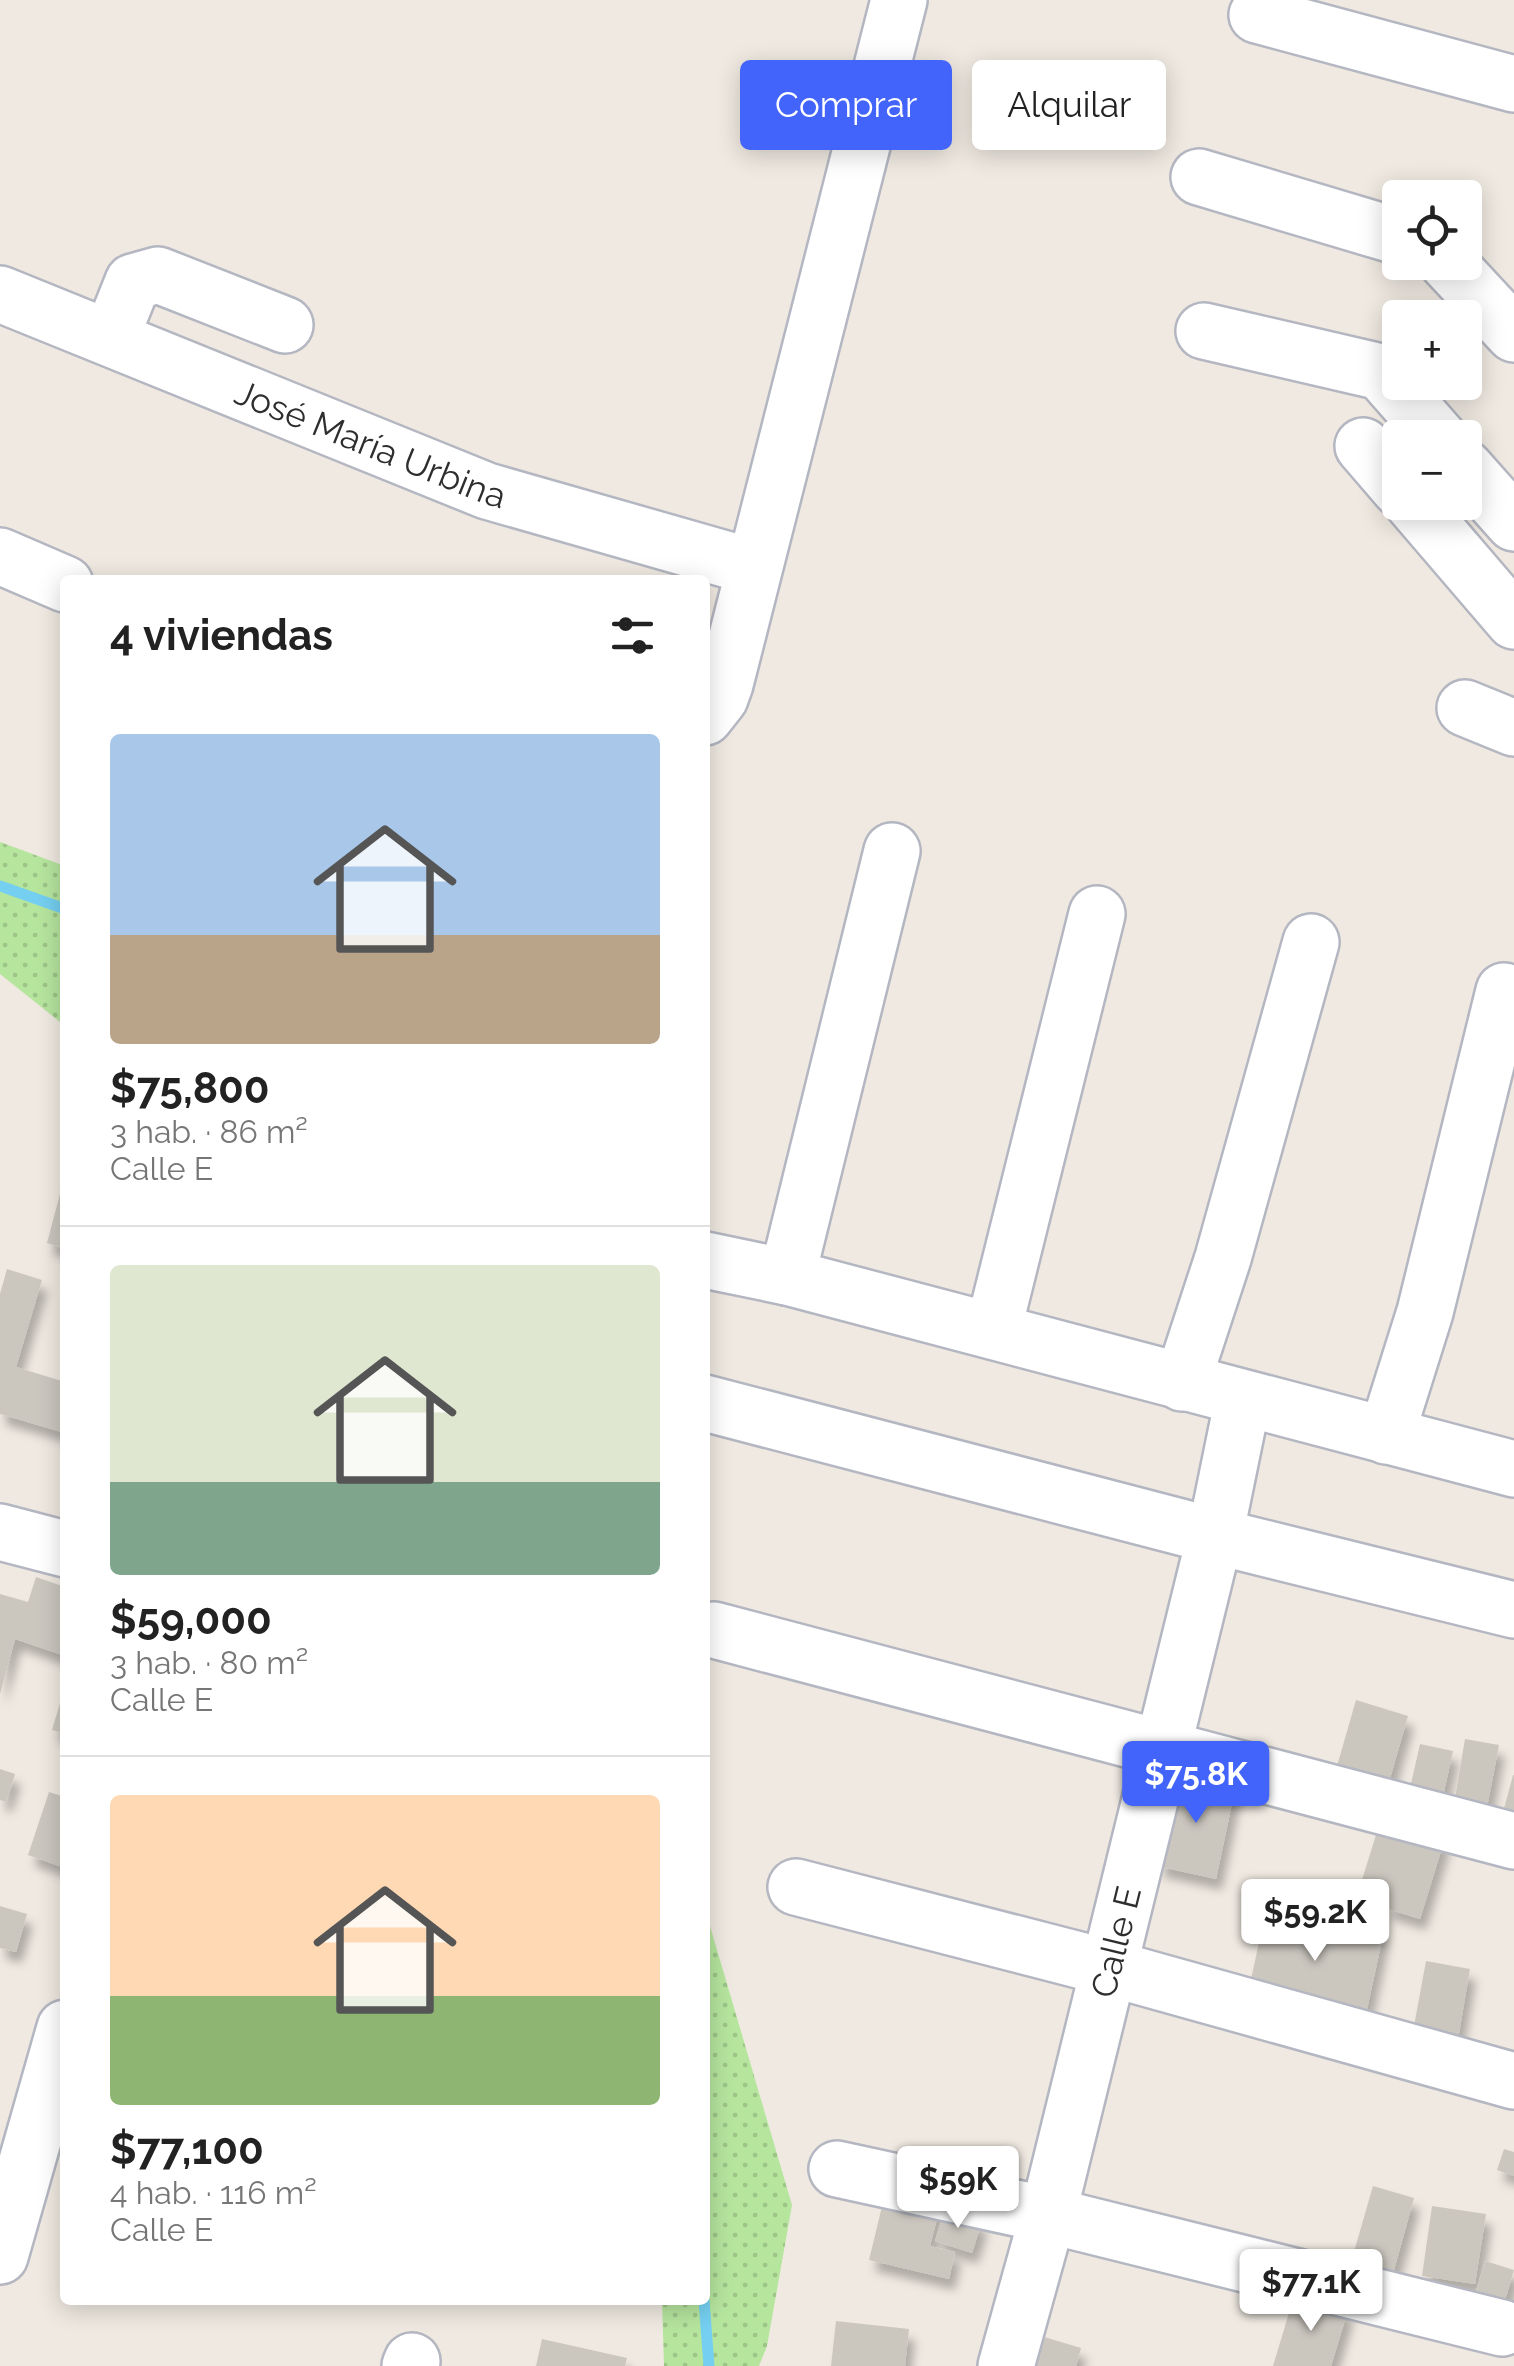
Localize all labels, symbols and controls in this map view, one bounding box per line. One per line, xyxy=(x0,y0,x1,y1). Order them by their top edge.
chip: Comprar xyxy=(740,60,952,150)
chip: Alquilar xyxy=(972,60,1166,150)
map controls xyxy=(1382,180,1482,520)
button: locate xyxy=(1382,180,1482,280)
button: + xyxy=(1382,300,1482,400)
street label: José María Urbina xyxy=(229,371,511,516)
button: − xyxy=(1382,420,1482,520)
icon: filters xyxy=(605,608,660,663)
text: 4 viviendas xyxy=(110,611,333,660)
icon: home xyxy=(295,799,475,979)
text: $75,800 xyxy=(110,1064,270,1113)
text: 3 hab. · 86 m² xyxy=(110,1113,308,1150)
text: Calle E xyxy=(110,1150,213,1187)
icon: home xyxy=(295,1330,475,1510)
text: $59,000 xyxy=(110,1595,272,1644)
text: 3 hab. · 80 m² xyxy=(110,1644,308,1681)
text: Calle E xyxy=(110,1681,213,1718)
pin: $75.8K xyxy=(1115,1741,1277,1826)
text: $75.8K xyxy=(1144,1755,1248,1792)
icon: home xyxy=(295,1860,475,2040)
pin: $59.2K xyxy=(1234,1879,1396,1964)
street label: Calle E xyxy=(1082,1882,1149,2002)
text: $59.2K xyxy=(1263,1893,1367,1930)
text: $77,100 xyxy=(110,2125,264,2174)
pin: $59K xyxy=(899,2146,1017,2231)
text: $59K xyxy=(919,2160,997,2197)
text: 4 hab. · 116 m² xyxy=(110,2174,317,2211)
text: Calle E xyxy=(110,2211,213,2248)
pin: $77.1K xyxy=(1230,2249,1392,2334)
text: $77.1K xyxy=(1261,2263,1361,2300)

